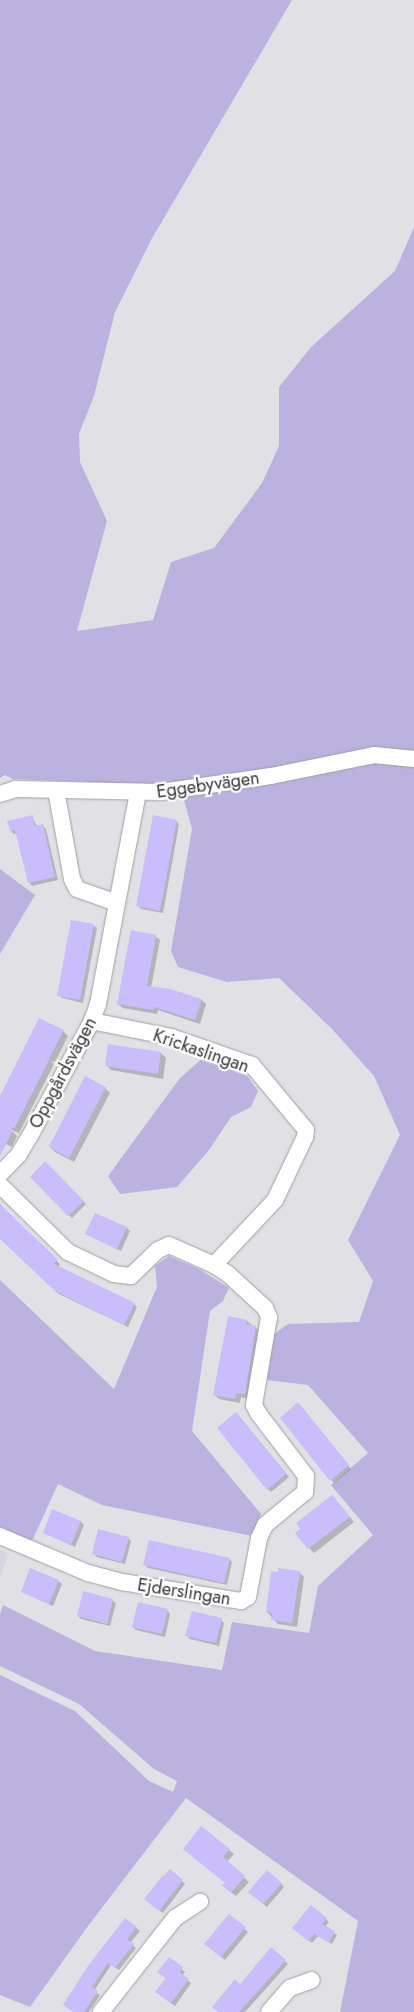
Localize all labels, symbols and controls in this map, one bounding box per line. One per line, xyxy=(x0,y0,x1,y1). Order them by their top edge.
street label: Eggebyvägen xyxy=(155,767,261,803)
street label: Oppgårdsvägen xyxy=(25,1014,101,1132)
street label: Krickaslingan xyxy=(150,1024,252,1078)
street label: Ejderslingan xyxy=(136,1574,232,1610)

